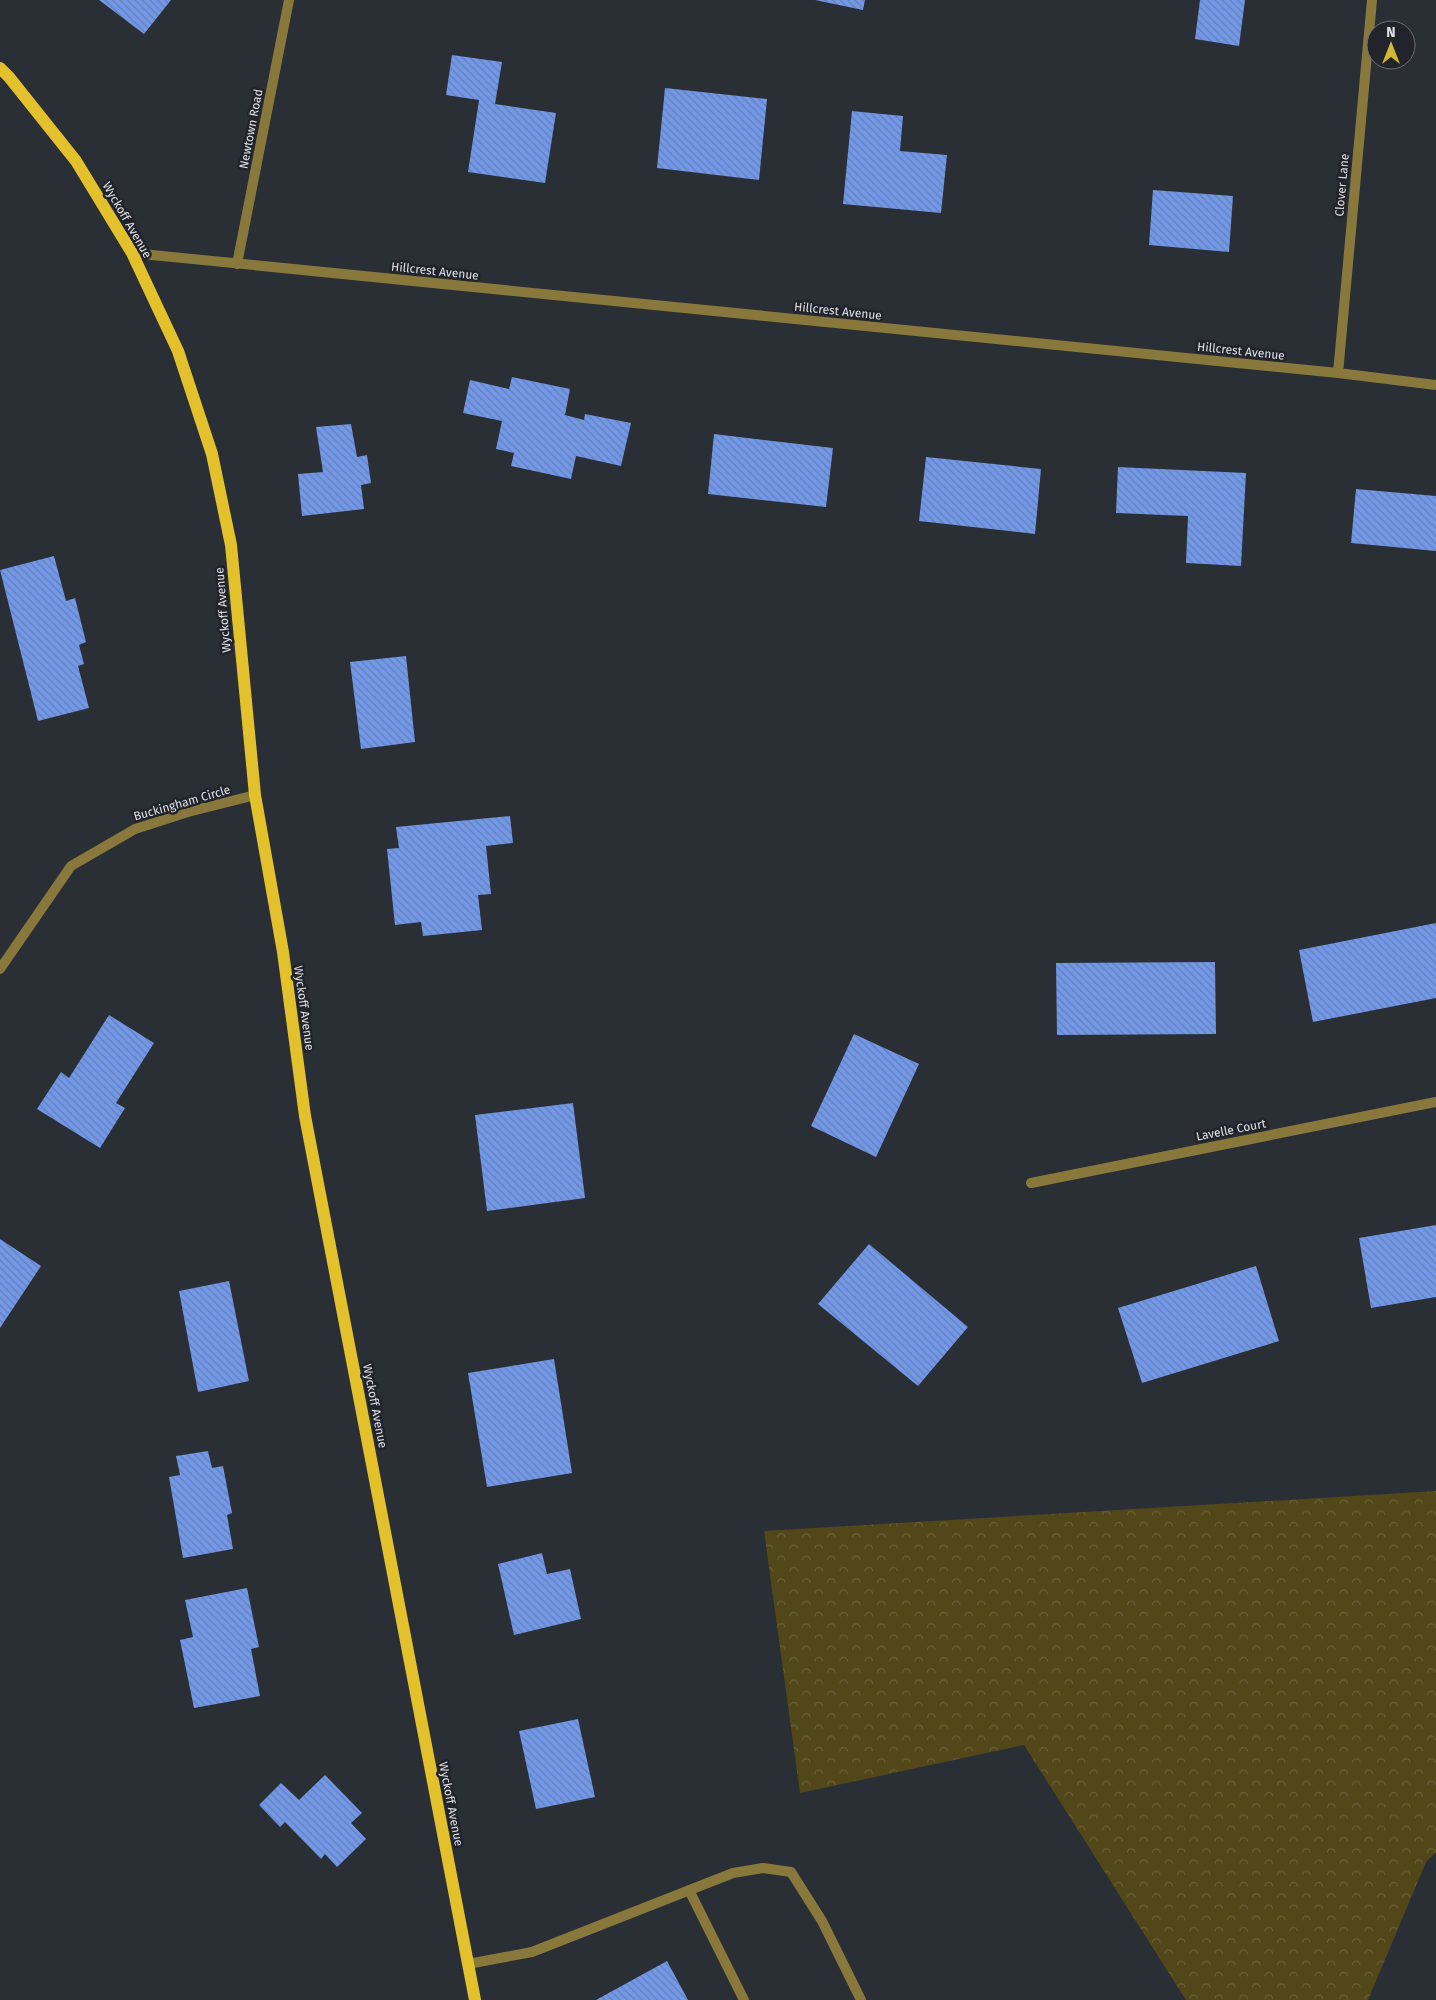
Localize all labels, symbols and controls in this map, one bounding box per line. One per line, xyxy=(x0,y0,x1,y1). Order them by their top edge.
north arrow xyxy=(1366,20,1416,70)
text: N xyxy=(1386,24,1396,41)
street label: Newtown Road xyxy=(236,88,266,170)
street label: Clover Lane xyxy=(1332,153,1352,217)
street label: Wyckoff Avenue xyxy=(100,179,154,261)
street label: Hillcrest Avenue xyxy=(391,259,479,283)
street label: Hillcrest Avenue xyxy=(794,299,882,323)
street label: Hillcrest Avenue xyxy=(1197,339,1285,363)
street label: Wyckoff Avenue xyxy=(212,567,234,653)
street label: Buckingham Circle xyxy=(132,782,232,824)
street label: Wyckoff Avenue xyxy=(291,965,317,1051)
street label: Lavelle Court xyxy=(1195,1116,1268,1144)
street label: Wyckoff Avenue xyxy=(360,1363,390,1449)
street label: Wyckoff Avenue xyxy=(436,1761,466,1847)

